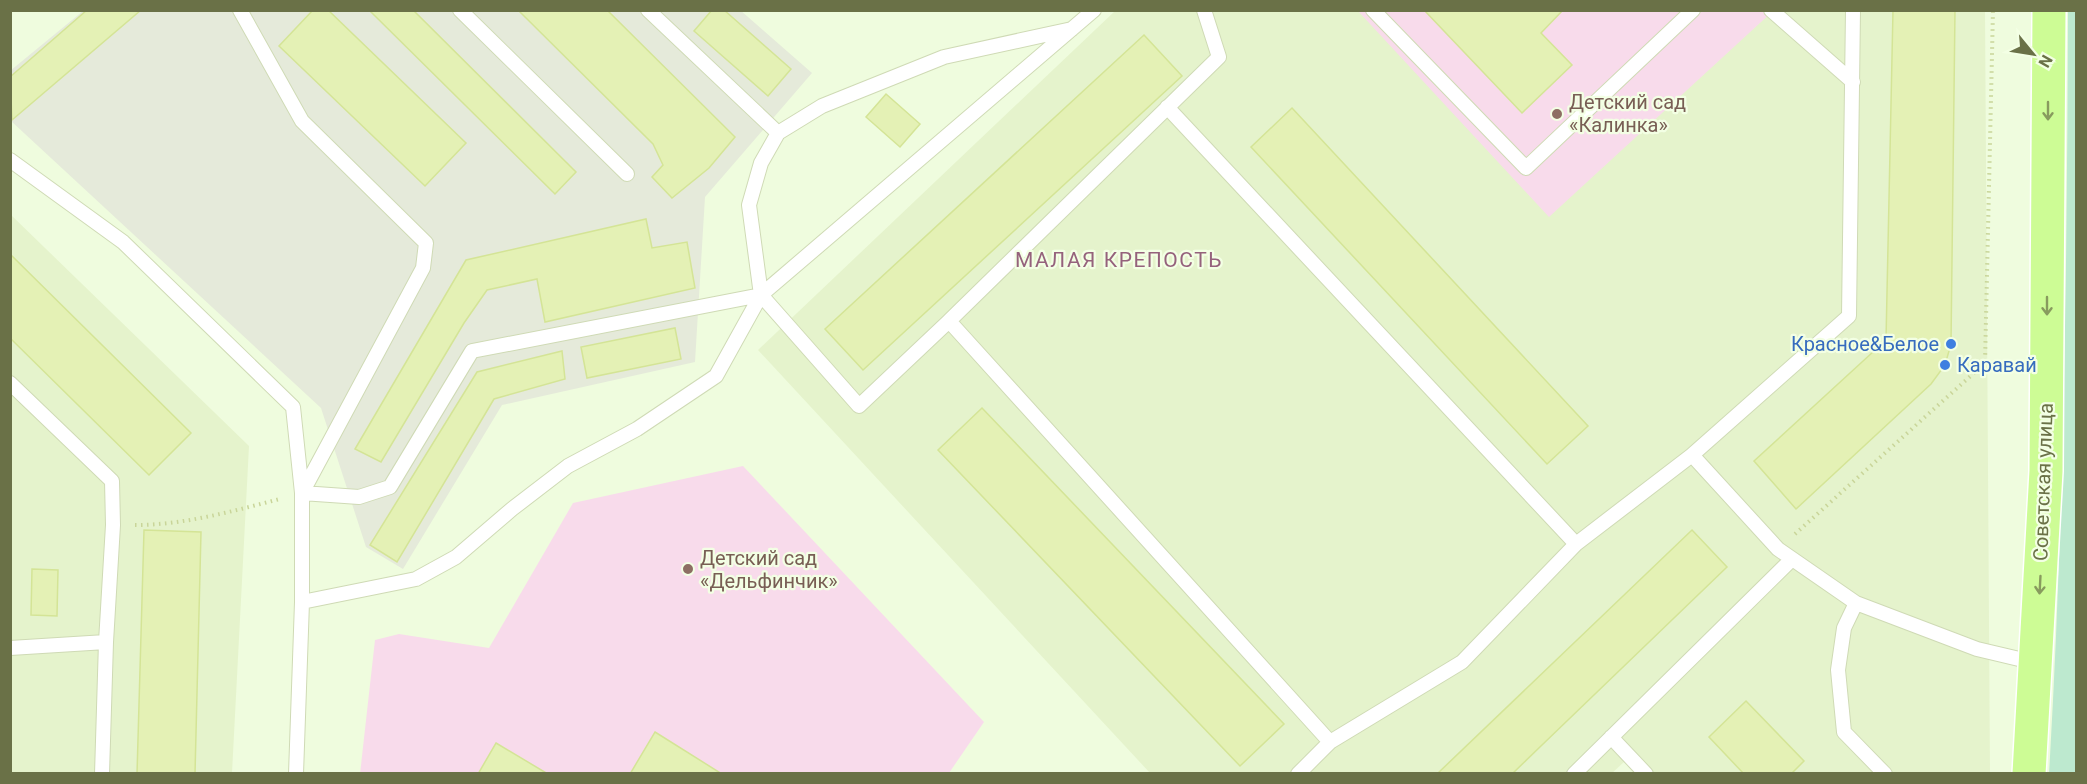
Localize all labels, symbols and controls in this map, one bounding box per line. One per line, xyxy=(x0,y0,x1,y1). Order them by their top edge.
north arrow xyxy=(2003,24,2063,84)
text: N xyxy=(2035,52,2057,71)
place label: Детский сад «Калинка» xyxy=(1569,90,1686,137)
one-way arrow xyxy=(2042,100,2054,120)
marker: Детский сад «Калинка» xyxy=(1550,107,1564,121)
district label: МАЛАЯ КРЕПОСТЬ xyxy=(1015,248,1223,272)
one-way arrow xyxy=(2041,295,2053,315)
place label: Красное&Белое xyxy=(1791,332,1939,356)
marker: Красное&Белое xyxy=(1944,337,1958,351)
place label: Каравай xyxy=(1957,353,2037,377)
marker: Каравай xyxy=(1938,358,1952,372)
street label: Советская улица xyxy=(2028,403,2058,561)
place label: Детский сад «Дельфинчик» xyxy=(700,546,838,593)
marker: Детский сад «Дельфинчик» xyxy=(681,562,695,576)
one-way arrow xyxy=(2034,574,2045,594)

